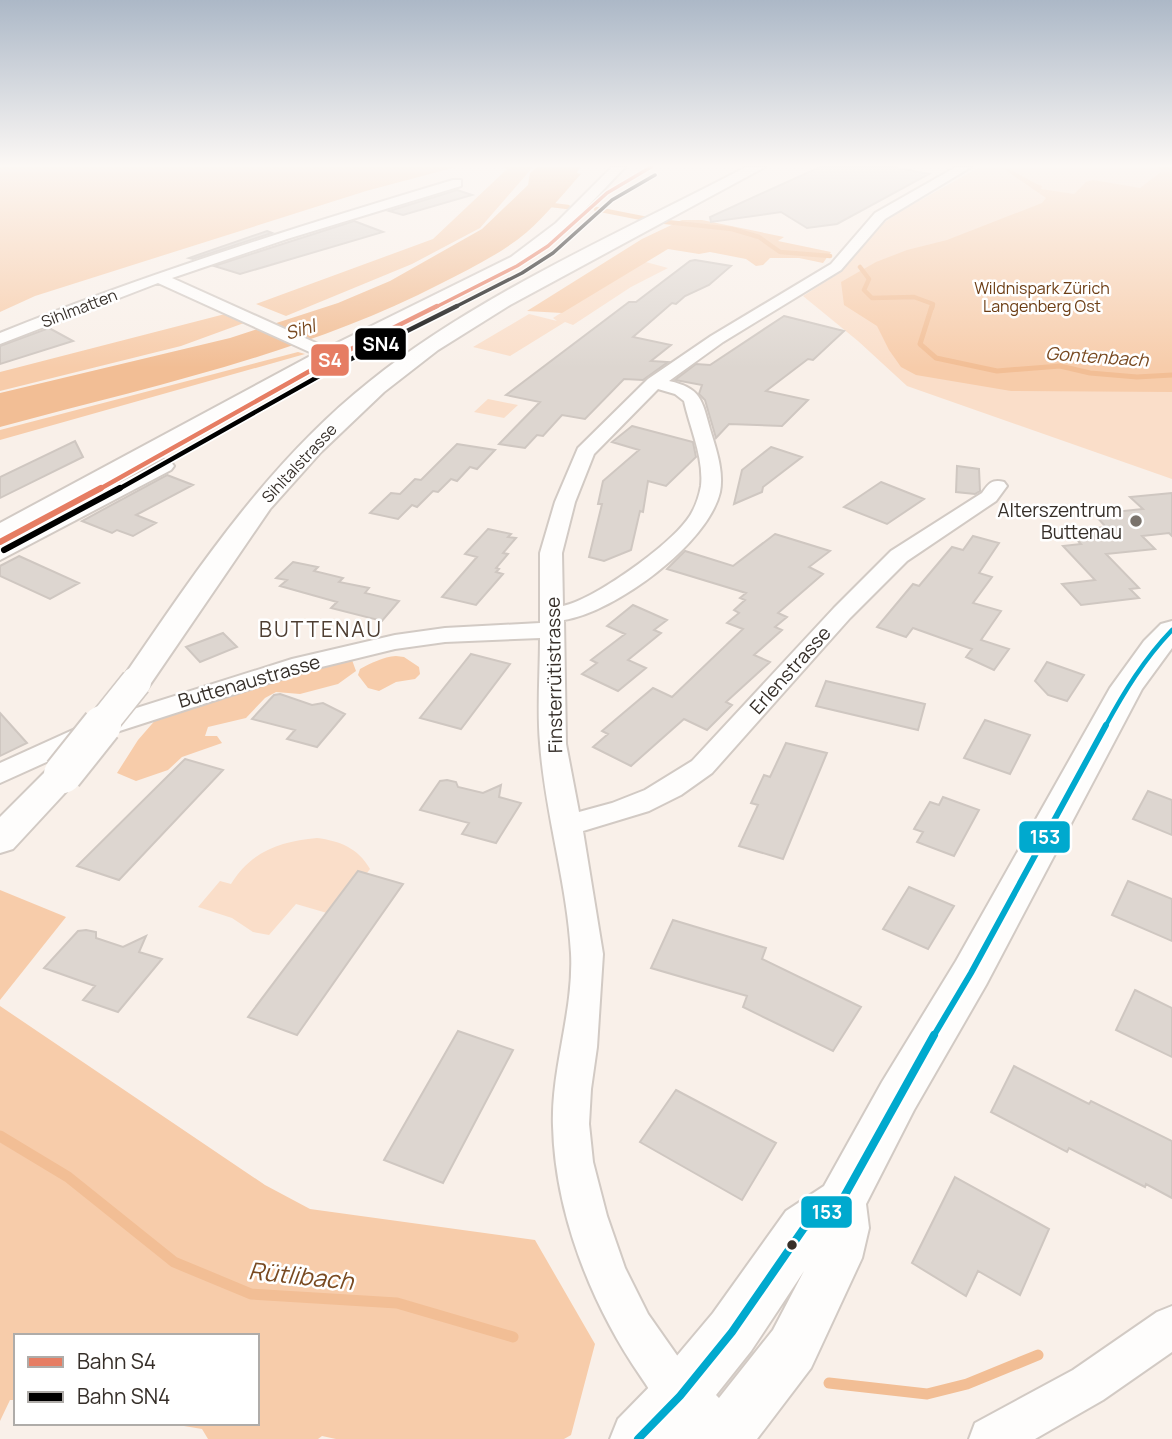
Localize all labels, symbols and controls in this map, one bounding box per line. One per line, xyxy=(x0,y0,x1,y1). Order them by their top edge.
park label: Wildnispark Zürich Langenberg Ost xyxy=(974,277,1110,317)
street label: Sihlmatten xyxy=(38,283,120,333)
water label: Sihl xyxy=(282,312,321,345)
line badge: SN4 xyxy=(354,327,407,361)
text: SN4 xyxy=(362,331,400,357)
water label: Gontenbach xyxy=(1045,340,1151,372)
line badge: S4 xyxy=(310,343,350,377)
text: S4 xyxy=(318,347,342,373)
street label: Sihltalstrasse xyxy=(256,419,342,507)
place label: Alterszentrum Buttenau xyxy=(997,497,1122,545)
marker: Alterszentrum Buttenau xyxy=(1128,513,1144,529)
street label: Finsterrütistrasse xyxy=(540,597,568,753)
district label: BUTTENAU xyxy=(259,615,383,643)
street label: Erlenstrasse xyxy=(744,620,836,720)
street label: Buttenaustrasse xyxy=(175,648,323,714)
line badge: 153 xyxy=(1018,820,1071,854)
text: 153 xyxy=(1030,824,1060,850)
line badge: 153 xyxy=(800,1195,853,1229)
text: 153 xyxy=(812,1199,842,1225)
unlabelled marker xyxy=(785,1238,799,1252)
water label: Rütlibach xyxy=(247,1253,356,1297)
legend xyxy=(14,1334,259,1425)
text: Bahn S4 xyxy=(77,1347,156,1375)
text: Bahn SN4 xyxy=(77,1382,170,1410)

